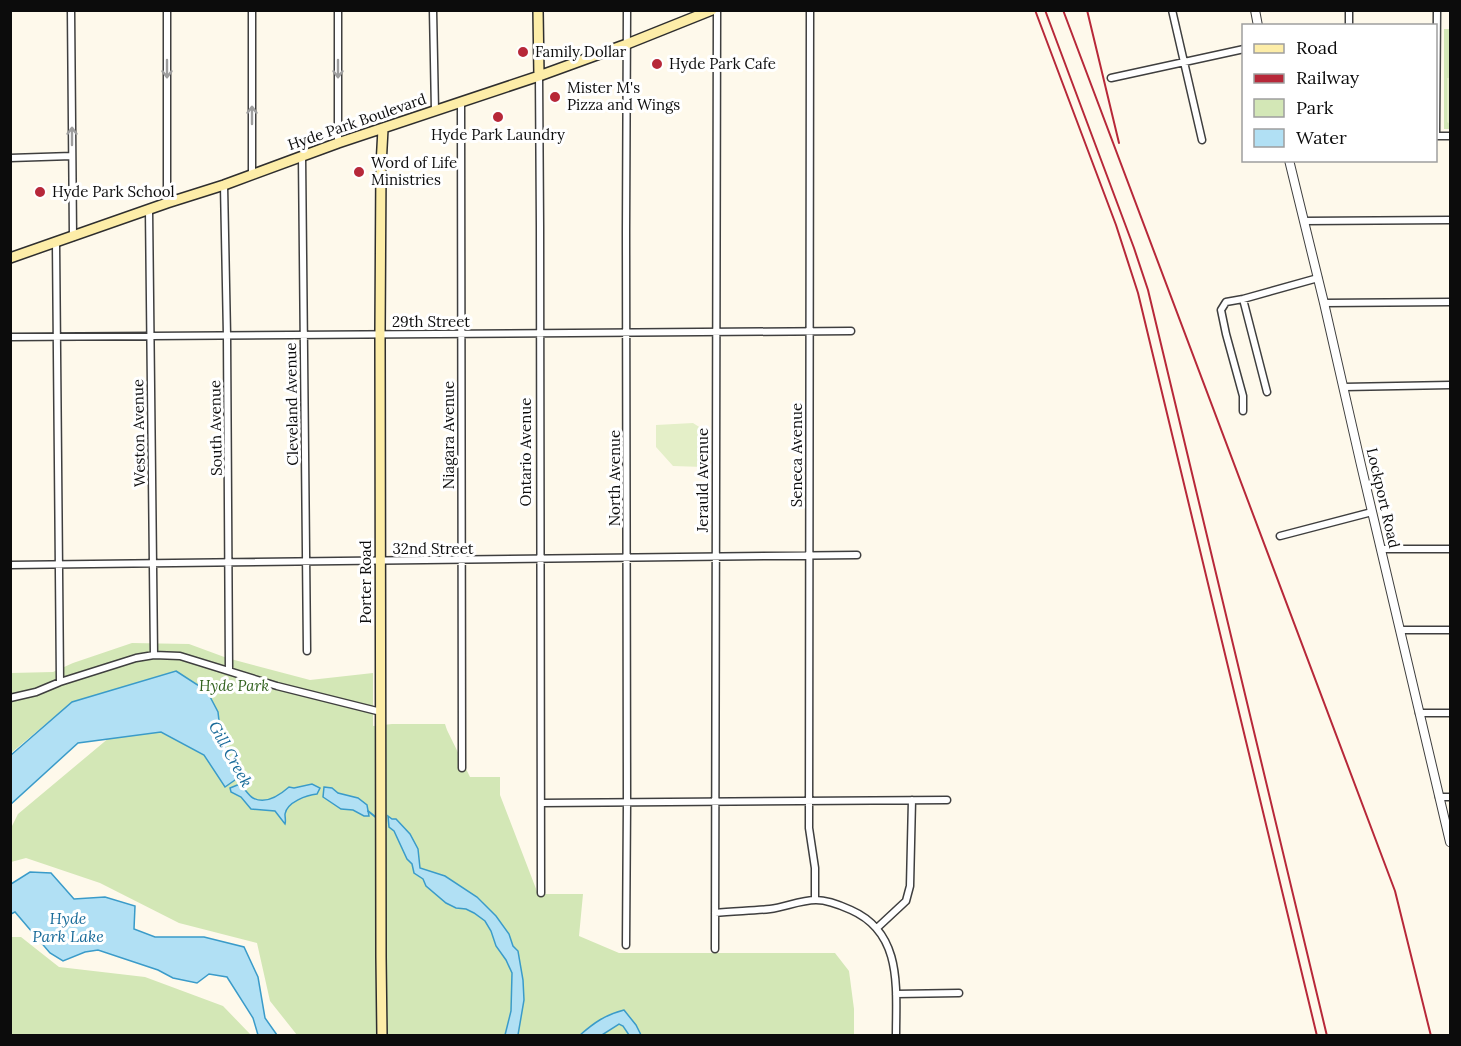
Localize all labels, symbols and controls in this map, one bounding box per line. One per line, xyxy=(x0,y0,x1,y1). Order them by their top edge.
legend xyxy=(1242,24,1437,162)
text: Road xyxy=(1296,36,1338,59)
place label: Family Dollar xyxy=(535,42,627,61)
marker: Family Dollar xyxy=(516,45,530,59)
place label: Hyde Park Cafe xyxy=(669,54,776,73)
marker: Hyde Park Cafe xyxy=(650,57,664,71)
one-way arrow xyxy=(161,58,173,78)
one-way arrow xyxy=(332,58,344,78)
text: Railway xyxy=(1296,66,1360,89)
place label: Mister M's Pizza and Wings xyxy=(567,78,680,114)
street label: Hyde Park Boulevard xyxy=(285,89,429,154)
marker: Mister M's Pizza and Wings xyxy=(548,90,562,104)
text: Park xyxy=(1296,96,1334,119)
one-way arrow xyxy=(246,106,258,126)
marker: Hyde Park Laundry xyxy=(491,110,505,124)
place label: Hyde Park Laundry xyxy=(431,125,565,144)
text: Water xyxy=(1296,126,1347,149)
one-way arrow xyxy=(66,127,78,147)
place label: Word of Life Ministries xyxy=(371,153,457,189)
marker: Word of Life Ministries xyxy=(352,165,366,179)
place label: Hyde Park School xyxy=(52,182,175,201)
marker: Hyde Park School xyxy=(33,185,47,199)
street label: 29th Street xyxy=(392,312,470,331)
street label: Cleveland Avenue xyxy=(281,342,302,466)
street label: Weston Avenue xyxy=(128,379,149,487)
street label: South Avenue xyxy=(205,380,226,476)
street label: Niagara Avenue xyxy=(439,381,458,489)
street label: Ontario Avenue xyxy=(516,398,535,506)
street label: Seneca Avenue xyxy=(787,403,806,507)
street label: Jerauld Avenue xyxy=(693,428,712,533)
street label: North Avenue xyxy=(605,430,624,526)
street label: Lockport Road xyxy=(1363,446,1404,550)
street label: 32nd Street xyxy=(393,539,474,558)
street label: Porter Road xyxy=(356,540,375,624)
park label: Hyde Park xyxy=(199,676,269,695)
water label: Gill Creek xyxy=(205,718,257,790)
water label: Hyde Park Lake xyxy=(32,908,104,946)

